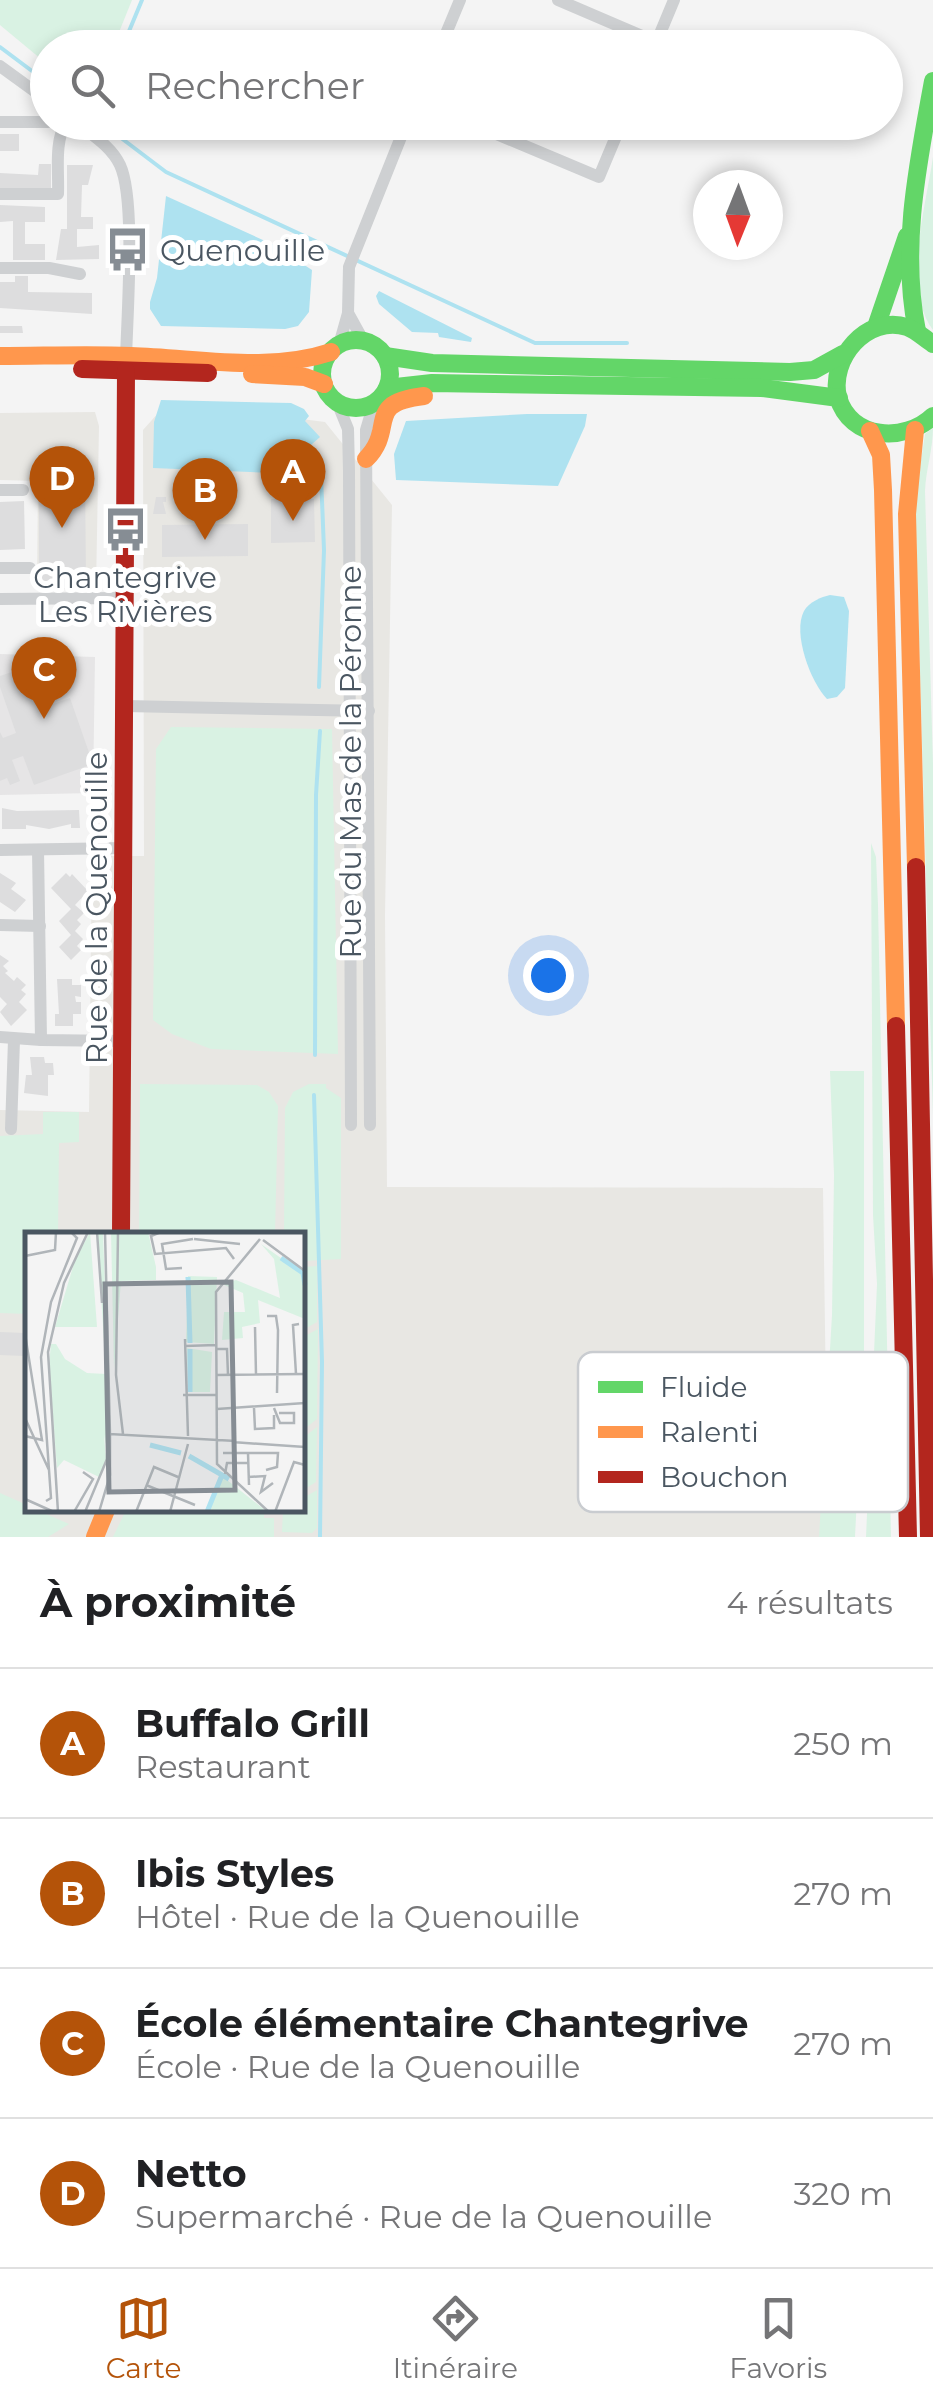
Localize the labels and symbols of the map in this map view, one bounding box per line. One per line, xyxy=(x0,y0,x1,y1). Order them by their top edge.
north arrow xyxy=(693,170,783,260)
bus stop icon: Quenouille xyxy=(103,226,151,274)
place label: Quenouille xyxy=(160,232,325,269)
pin: A xyxy=(260,438,326,521)
pin: D xyxy=(30,446,94,528)
pin: B xyxy=(172,458,238,540)
bus stop icon: Chantegrive Les Rivières xyxy=(101,506,149,554)
place label: Chantegrive Les Rivières xyxy=(33,559,217,630)
street label: Rue du Mas de la Péronne xyxy=(332,565,369,959)
pin: C xyxy=(12,636,76,719)
street label: Rue de la Quenouille xyxy=(78,752,115,1064)
your location xyxy=(523,950,574,1001)
inset map xyxy=(25,1232,305,1512)
legend xyxy=(578,1352,908,1512)
text: Fluide xyxy=(660,1370,748,1404)
text: Ralenti xyxy=(660,1415,759,1449)
text: Bouchon xyxy=(660,1460,788,1494)

